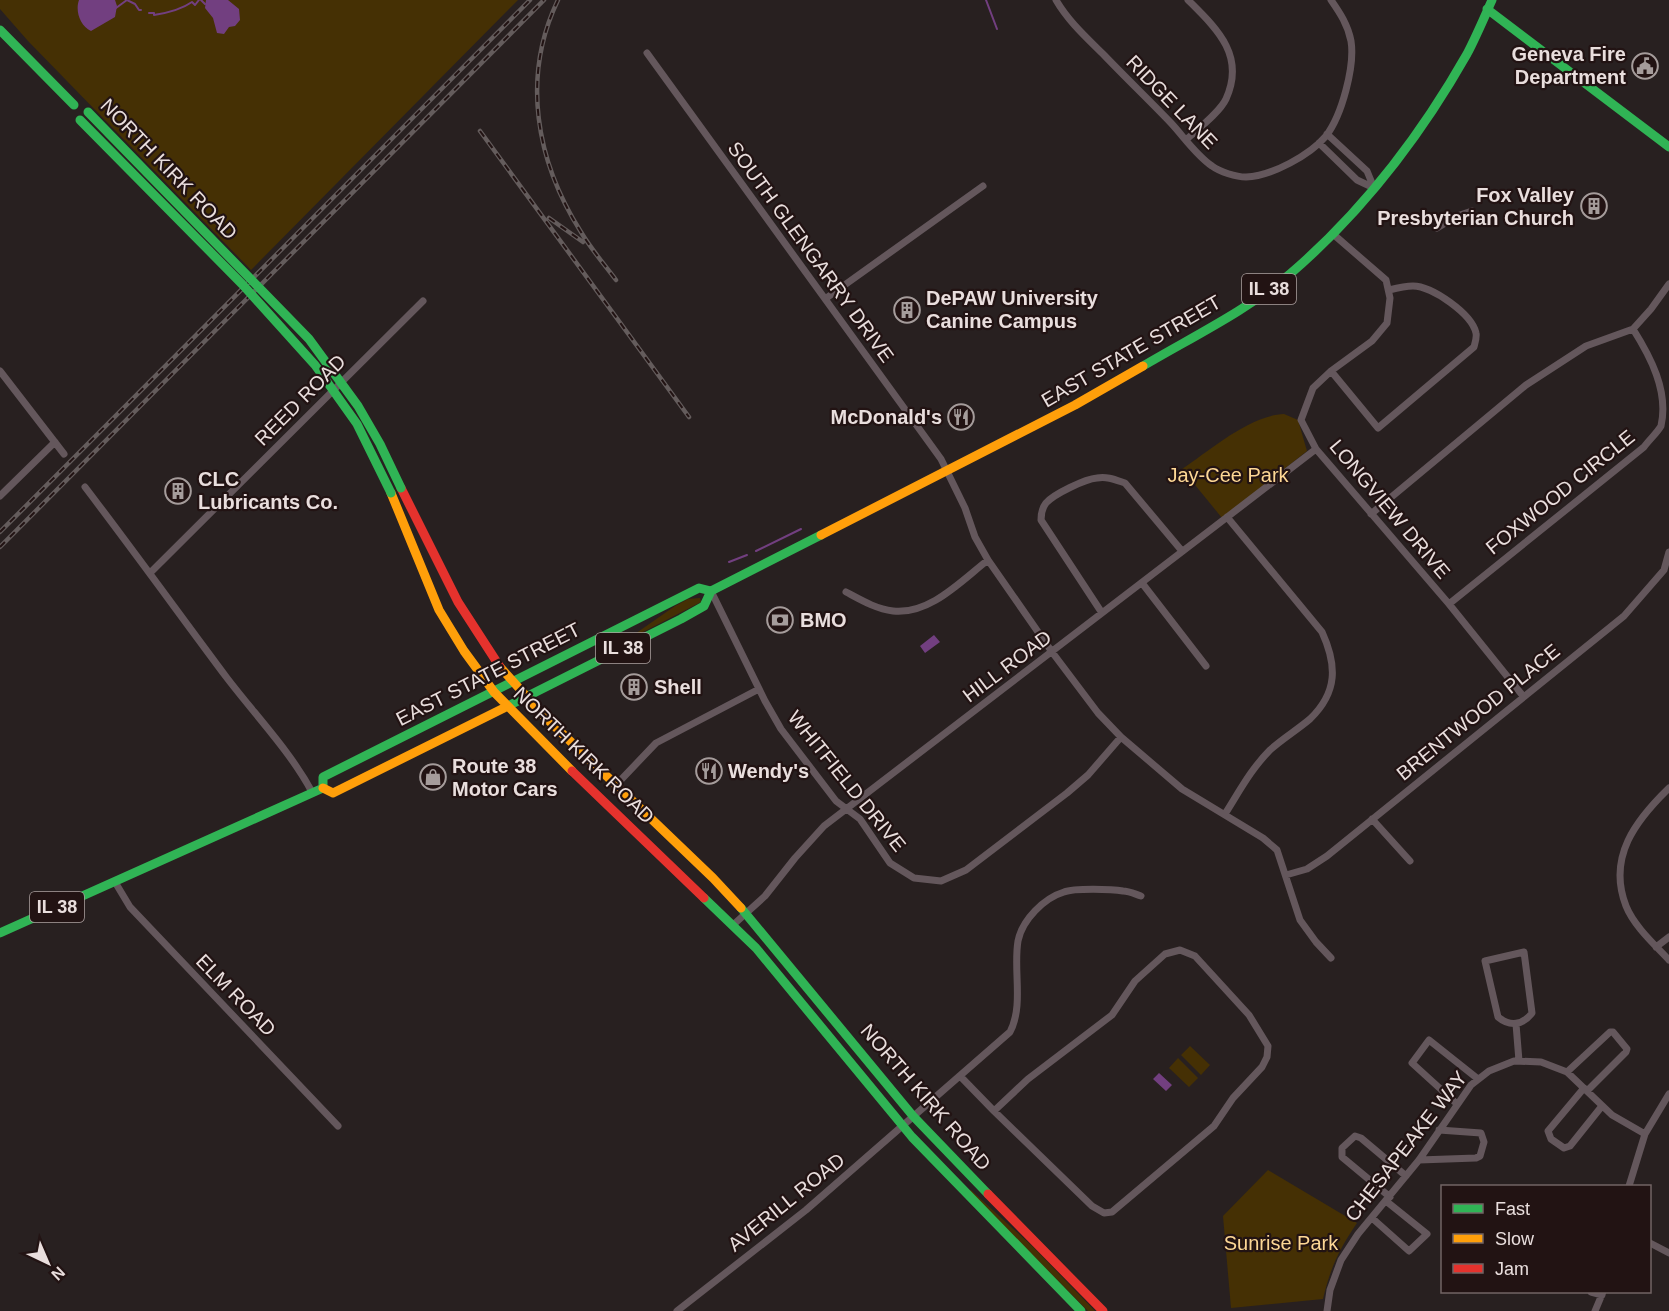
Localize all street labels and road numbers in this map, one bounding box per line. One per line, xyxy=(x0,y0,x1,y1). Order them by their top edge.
street label: RIDGE LANE xyxy=(1122,51,1222,153)
street label: NORTH KIRK ROAD xyxy=(96,94,242,244)
street label: SOUTH GLENGARRY DRIVE xyxy=(724,137,898,367)
road number: IL 38 xyxy=(1242,274,1296,304)
street label: EAST STATE STREET xyxy=(1037,291,1225,411)
street label: REED ROAD xyxy=(250,350,350,450)
street label: FOXWOOD CIRCLE xyxy=(1481,425,1639,559)
street label: LONGVIEW DRIVE xyxy=(1325,435,1455,583)
street label: EAST STATE STREET xyxy=(392,618,584,730)
street label: HILL ROAD xyxy=(959,626,1055,706)
road number: IL 38 xyxy=(596,633,650,663)
street label: BRENTWOOD PLACE xyxy=(1392,639,1564,785)
street label: NORTH KIRK ROAD xyxy=(509,682,659,828)
street label: WHITFIELD DRIVE xyxy=(784,706,910,856)
road number: IL 38 xyxy=(30,892,84,922)
street label: ELM ROAD xyxy=(192,950,280,1040)
street label: NORTH KIRK ROAD xyxy=(857,1019,995,1175)
street label: CHESAPEAKE WAY xyxy=(1341,1067,1471,1225)
street label: AVERILL ROAD xyxy=(723,1148,849,1256)

